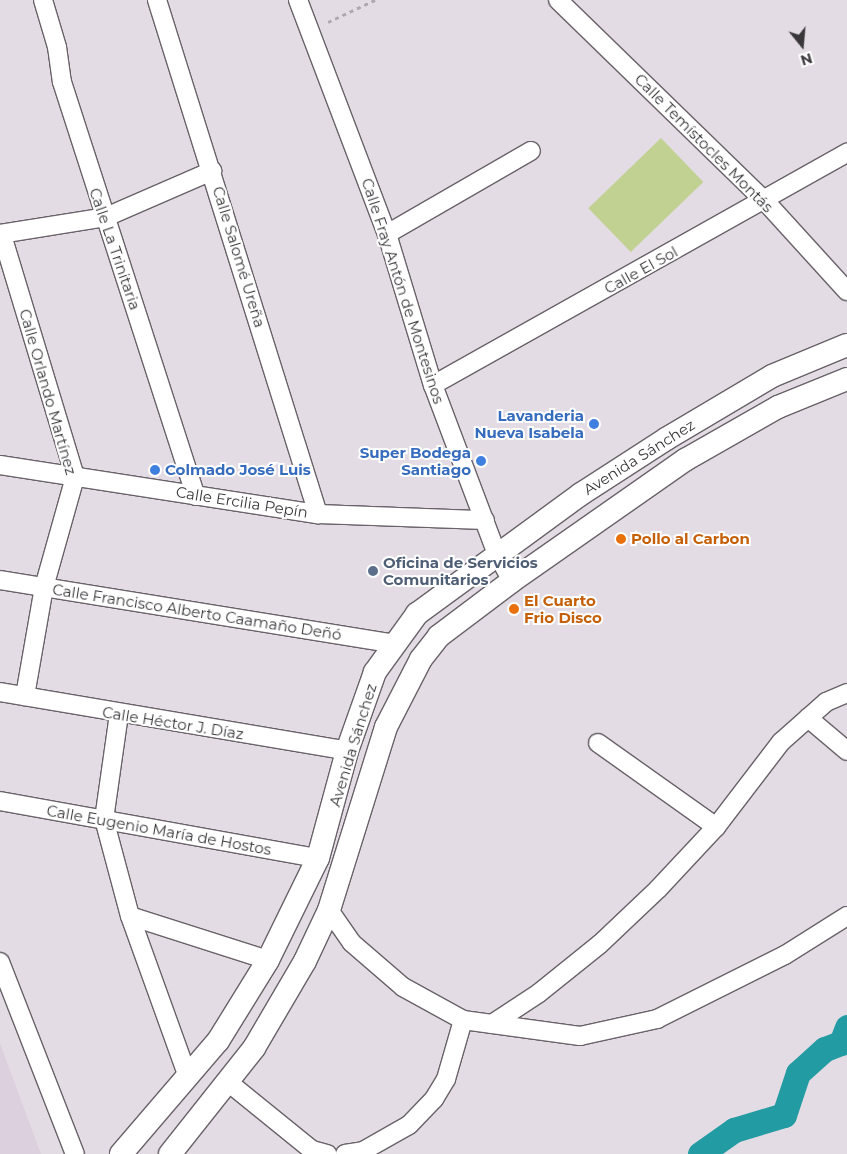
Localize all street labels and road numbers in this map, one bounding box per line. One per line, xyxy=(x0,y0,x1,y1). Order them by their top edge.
street label: Calle Temístocles Montás xyxy=(631,70,777,216)
street label: Calle Fray Antón de Montesinos xyxy=(358,176,448,406)
street label: Calle Salomé Ureña xyxy=(209,184,269,330)
street label: Calle La Trinitaria xyxy=(86,186,144,312)
street label: Calle El Sol xyxy=(601,242,681,298)
street label: Calle Orlando Martínez xyxy=(16,307,80,477)
street label: Avenida Sánchez xyxy=(580,416,698,498)
street label: Calle Ercilia Pepín xyxy=(175,483,309,521)
street label: Calle Francisco Alberto Caamaño Deñó xyxy=(51,580,343,644)
street label: Avenida Sánchez xyxy=(326,681,380,809)
street label: Calle Héctor J. Díaz xyxy=(101,703,245,743)
street label: Calle Eugenio María de Hostos xyxy=(45,801,273,859)

